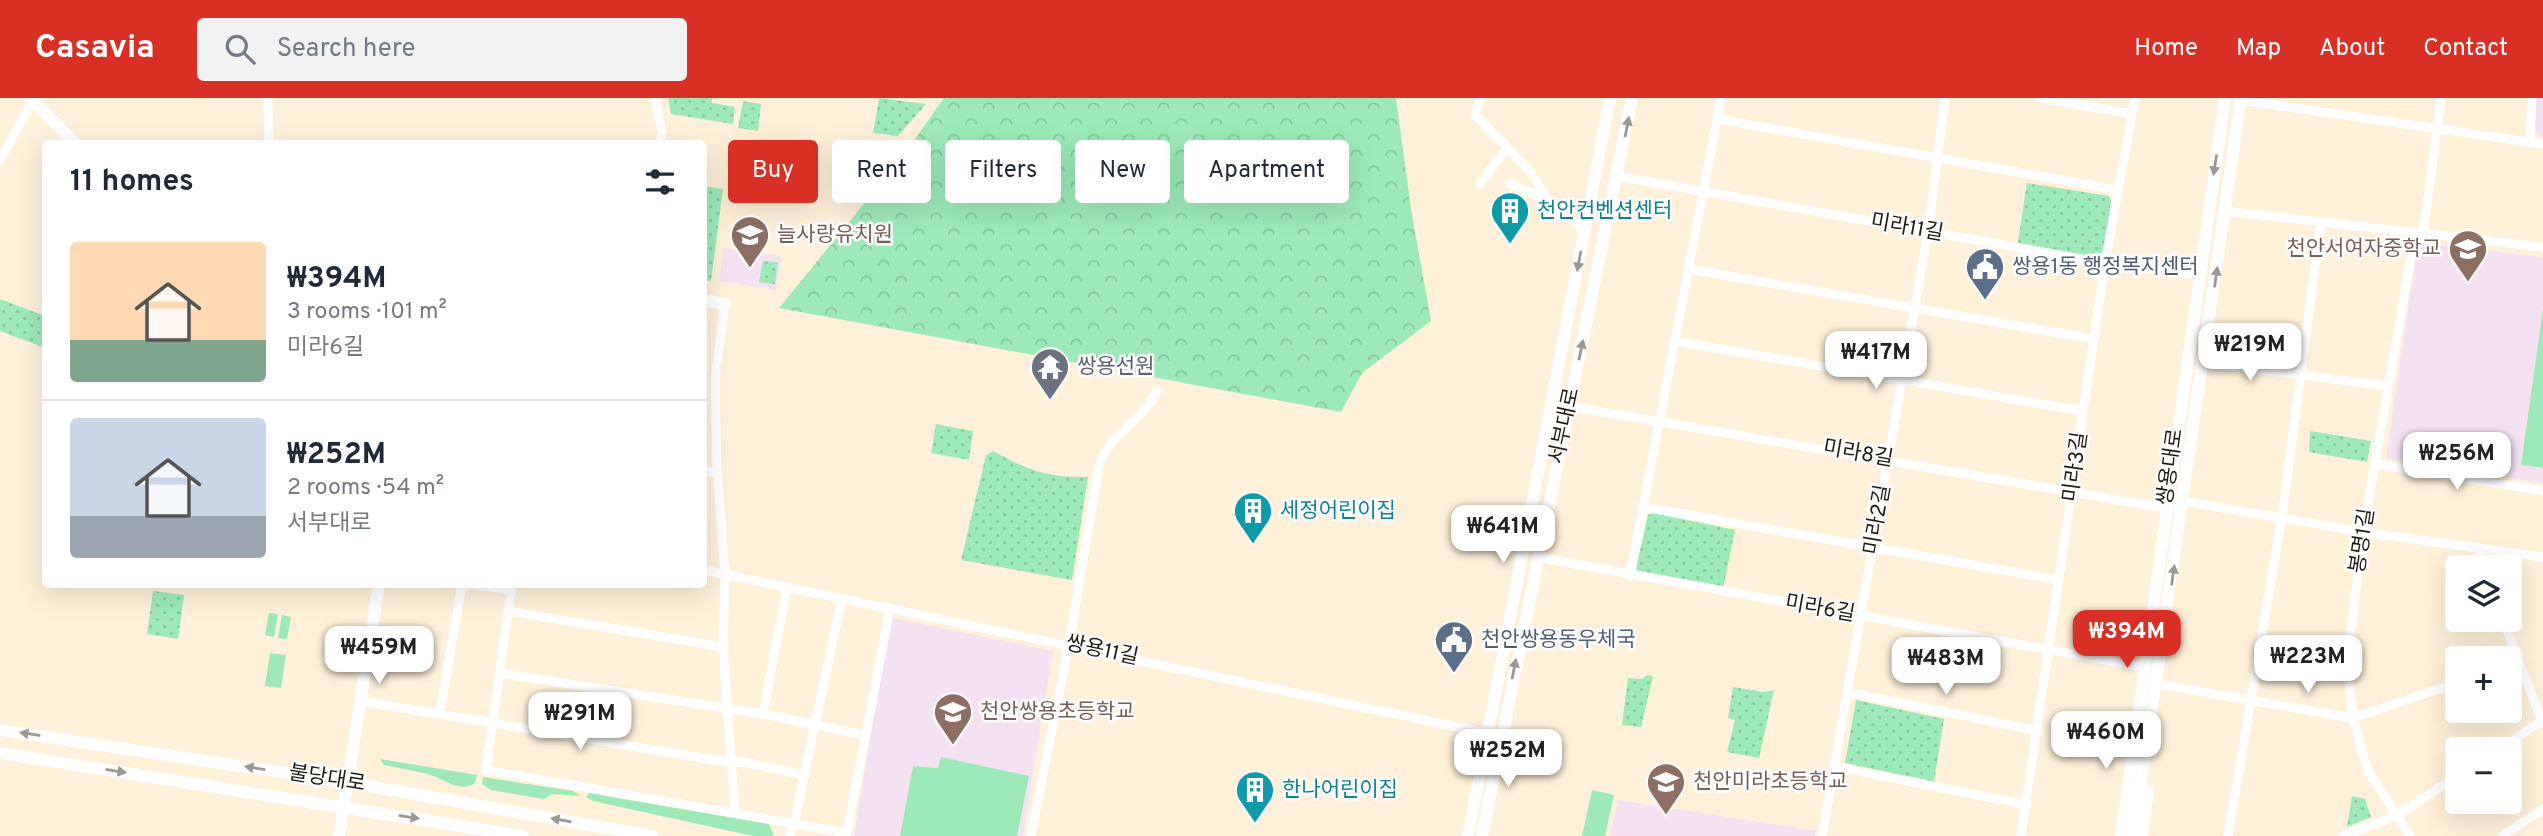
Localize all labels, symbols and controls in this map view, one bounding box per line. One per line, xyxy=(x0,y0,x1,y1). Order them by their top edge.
search box xyxy=(197,18,687,81)
text: Casavia xyxy=(35,28,155,70)
icon: search xyxy=(221,30,259,68)
text: Search here xyxy=(277,33,416,66)
text: Home xyxy=(2134,34,2198,64)
text: Map xyxy=(2236,34,2281,64)
text: About xyxy=(2319,34,2385,64)
text: Contact xyxy=(2423,34,2508,64)
one-way arrow xyxy=(1621,116,1632,138)
chip: Buy xyxy=(728,140,818,203)
chip: Rent xyxy=(832,140,931,203)
chip: Filters xyxy=(945,140,1061,203)
chip: New xyxy=(1075,140,1170,203)
chip: Apartment xyxy=(1184,140,1349,203)
one-way arrow xyxy=(2209,155,2220,177)
icon: filters xyxy=(641,163,679,201)
text: 11 homes xyxy=(70,164,194,201)
building icon: 천안컨벤션센터 xyxy=(1489,190,1531,245)
place label: 천안컨벤션센터 xyxy=(1537,198,1672,225)
street label: 미라11길 xyxy=(1868,208,1946,248)
school or university icon: 늘사랑유치원 xyxy=(729,214,771,269)
place label: 늘사랑유치원 xyxy=(777,222,893,249)
school or university icon: 천안서여자중학교 xyxy=(2447,228,2489,283)
place label: 천안서여자중학교 xyxy=(2286,236,2441,263)
public building icon: 쌍용1동 행정복지센터 xyxy=(1964,246,2006,301)
one-way arrow xyxy=(1573,250,1584,272)
place label: 쌍용1동 행정복지센터 xyxy=(2012,254,2199,281)
text: ₩394M xyxy=(287,261,387,298)
one-way arrow xyxy=(2211,266,2222,288)
icon: home xyxy=(126,270,210,354)
text: 3 rooms · 101 m² xyxy=(287,298,447,327)
pin: ₩219M xyxy=(2201,324,2299,383)
pin: ₩417M xyxy=(1827,331,1925,391)
text: ₩219M xyxy=(2214,331,2286,360)
text: 미라6길 xyxy=(287,334,364,363)
one-way arrow xyxy=(1575,339,1586,361)
text: ₩417M xyxy=(1841,339,1911,368)
temple icon: 쌍용선원 xyxy=(1029,346,1071,401)
place label: 쌍용선원 xyxy=(1077,354,1154,381)
street label: 서부대로 xyxy=(1544,385,1586,467)
street label: 쌍용대로 xyxy=(2152,427,2190,507)
street label: 미라3길 xyxy=(2058,430,2094,504)
pin: ₩256M xyxy=(2408,432,2506,492)
street label: 미라8길 xyxy=(1821,435,1895,473)
text: ₩252M xyxy=(287,437,386,474)
text: ₩256M xyxy=(2419,440,2495,469)
icon: home xyxy=(126,446,210,530)
text: 2 rooms · 54 m² xyxy=(287,474,444,503)
street label: 미라2길 xyxy=(1859,483,1897,557)
building icon: 세정어린이집 xyxy=(1232,490,1274,545)
place label: 세정어린이집 xyxy=(1280,498,1396,525)
pin: ₩641M xyxy=(1454,505,1552,565)
street label: 봉명1길 xyxy=(2345,506,2381,576)
text: 서부대로 xyxy=(287,510,372,539)
text: ₩641M xyxy=(1467,513,1539,542)
map controls xyxy=(2445,555,2522,814)
button: layers xyxy=(2445,555,2522,632)
one-way arrow xyxy=(2167,564,2178,586)
street label: 미라6길 xyxy=(1783,590,1857,628)
pin: ₩394M xyxy=(2078,610,2176,670)
text: ₩394M xyxy=(2089,618,2165,647)
public building icon: 천안쌍용동우체국 xyxy=(1433,619,1475,674)
pin: ₩459M xyxy=(330,626,428,686)
place label: 천안쌍용동우체국 xyxy=(1481,627,1636,654)
street label: 쌍용11길 xyxy=(1063,630,1141,672)
text: ₩459M xyxy=(341,634,417,663)
pin: ₩223M xyxy=(2259,636,2357,695)
pin: ₩483M xyxy=(1897,638,1995,697)
text: ₩223M xyxy=(2270,643,2346,672)
text: ₩483M xyxy=(1908,645,1984,674)
button: + xyxy=(2445,646,2522,723)
one-way arrow xyxy=(1509,658,1520,680)
school or university icon: 천안쌍용초등학교 xyxy=(932,691,974,746)
pin: ₩291M xyxy=(531,692,629,752)
place label: 천안쌍용초등학교 xyxy=(980,699,1135,726)
text: ₩291M xyxy=(544,700,616,729)
pin: ₩460M xyxy=(2057,712,2155,771)
text: ₩460M xyxy=(2067,719,2145,748)
one-way arrow xyxy=(19,728,41,739)
pin: ₩252M xyxy=(1459,730,1557,789)
text: ₩252M xyxy=(1470,737,1546,766)
button: − xyxy=(2445,737,2522,814)
street label: 불당대로 xyxy=(287,760,367,798)
school or university icon: 천안미라초등학교 xyxy=(1645,761,1687,816)
one-way arrow xyxy=(244,762,266,773)
one-way arrow xyxy=(105,766,127,777)
building icon: 한나어린이집 xyxy=(1234,769,1276,824)
place label: 천안미라초등학교 xyxy=(1693,769,1848,796)
place label: 한나어린이집 xyxy=(1282,777,1398,804)
one-way arrow xyxy=(398,812,420,823)
one-way arrow xyxy=(550,814,572,825)

